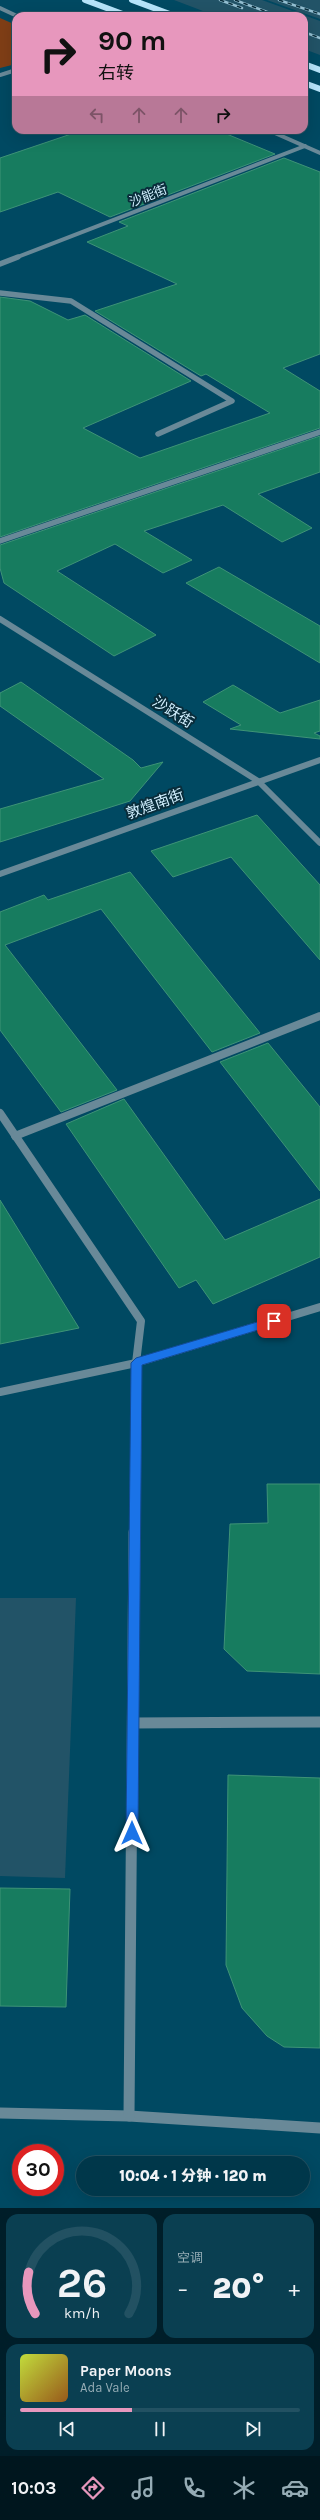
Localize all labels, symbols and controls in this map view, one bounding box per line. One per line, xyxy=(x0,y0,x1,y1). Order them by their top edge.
text: 90 m xyxy=(98,24,166,57)
icon: right xyxy=(32,28,84,80)
text: 右转 xyxy=(98,62,134,84)
icon: left xyxy=(86,104,108,126)
icon: ahead xyxy=(128,104,150,126)
icon: ahead xyxy=(170,104,192,126)
icon: right xyxy=(212,104,234,126)
street label: 沙能街 xyxy=(127,181,169,209)
street label: 沙跃街 xyxy=(149,692,197,732)
street label: 敦煌南街 xyxy=(124,785,186,823)
pin xyxy=(257,1304,291,1338)
icon: arrive xyxy=(263,1310,285,1332)
position arrow xyxy=(111,1812,153,1854)
speed limit sign: 30 xyxy=(12,2144,64,2196)
text: 10:04 · 1 分钟 · 120 m xyxy=(119,2167,267,2185)
text: 空调 xyxy=(177,2250,203,2265)
text: 26 xyxy=(56,2259,107,2307)
text: 20° xyxy=(212,2270,265,2306)
text: − xyxy=(177,2276,189,2302)
text: + xyxy=(288,2276,300,2302)
text: km/h xyxy=(63,2305,100,2322)
text: Paper Moons xyxy=(80,2362,172,2380)
text: Ada Vale xyxy=(80,2380,130,2395)
icon: previous xyxy=(56,2418,78,2440)
icon: pause xyxy=(149,2418,171,2440)
icon: next xyxy=(242,2418,264,2440)
icon: directions xyxy=(79,2474,107,2502)
icon: music xyxy=(129,2474,157,2502)
icon: phone xyxy=(180,2474,208,2502)
icon: climate xyxy=(230,2474,258,2502)
icon: car xyxy=(281,2474,309,2502)
text: 10:03 xyxy=(11,2477,56,2499)

